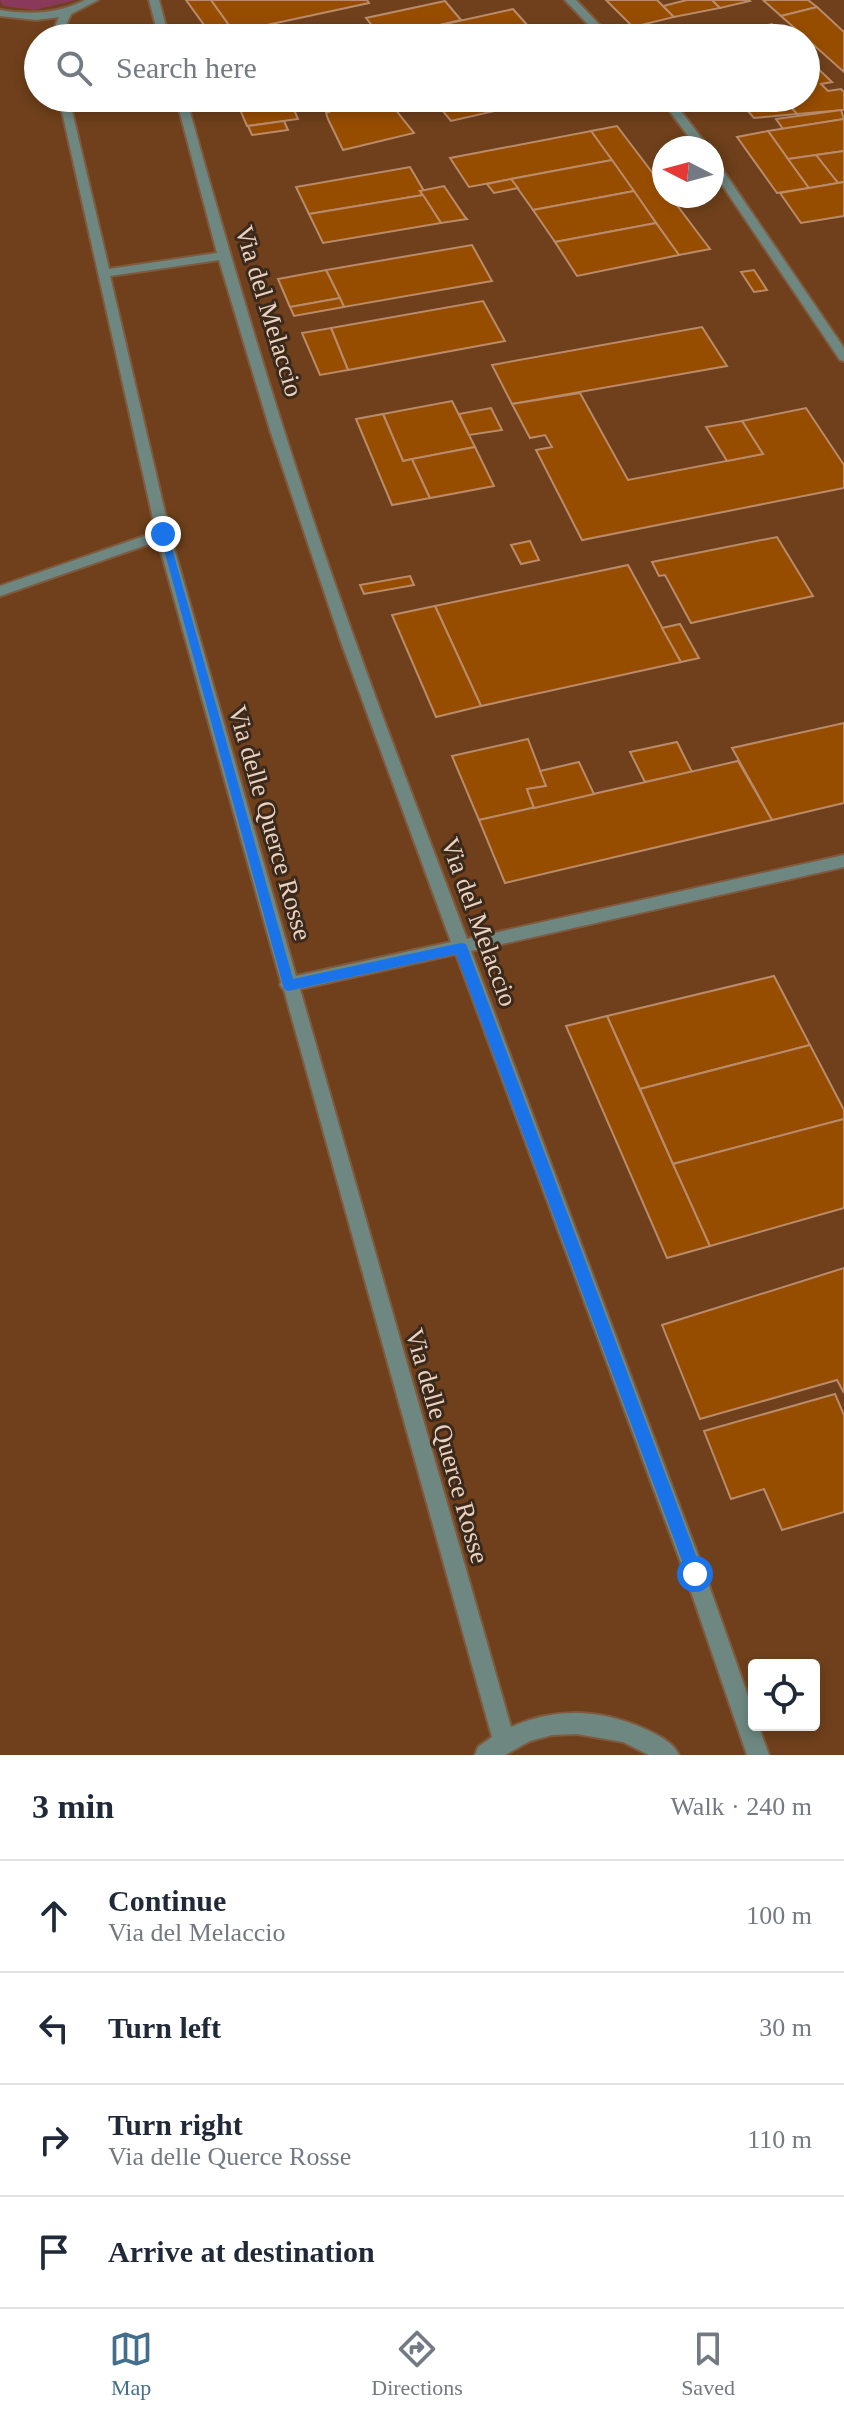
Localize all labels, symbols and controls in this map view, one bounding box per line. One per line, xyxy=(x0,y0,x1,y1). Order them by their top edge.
search box xyxy=(24,24,820,112)
icon: search xyxy=(52,46,96,90)
text: Search here xyxy=(116,51,257,84)
north arrow xyxy=(652,136,724,208)
street label: Via del Melaccio xyxy=(229,222,309,400)
route end xyxy=(145,516,181,552)
street label: Via delle Querce Rosse xyxy=(223,702,317,944)
street label: Via del Melaccio xyxy=(435,834,523,1010)
street label: Via delle Querce Rosse xyxy=(400,1325,494,1567)
route start xyxy=(677,1556,713,1592)
map controls xyxy=(748,1659,820,1731)
button: locate xyxy=(748,1659,820,1731)
text: 3 min xyxy=(32,1788,114,1825)
text: Walk · 240 m xyxy=(670,1792,812,1821)
text: Continue xyxy=(108,1884,226,1917)
icon: ahead xyxy=(32,1894,76,1938)
text: 100 m xyxy=(746,1901,812,1930)
text: Via del Melaccio xyxy=(108,1918,285,1947)
icon: left xyxy=(32,2006,76,2050)
text: Turn left xyxy=(108,2011,221,2044)
text: 30 m xyxy=(759,2013,812,2042)
text: Turn right xyxy=(108,2108,243,2141)
icon: right xyxy=(32,2118,76,2162)
text: 110 m xyxy=(747,2125,812,2154)
text: Via delle Querce Rosse xyxy=(108,2142,351,2171)
icon: arrive xyxy=(32,2230,76,2274)
text: Arrive at destination xyxy=(108,2235,375,2268)
tab: Map xyxy=(109,2327,153,2401)
tab: Directions xyxy=(371,2327,463,2401)
tab: Saved xyxy=(681,2327,735,2401)

